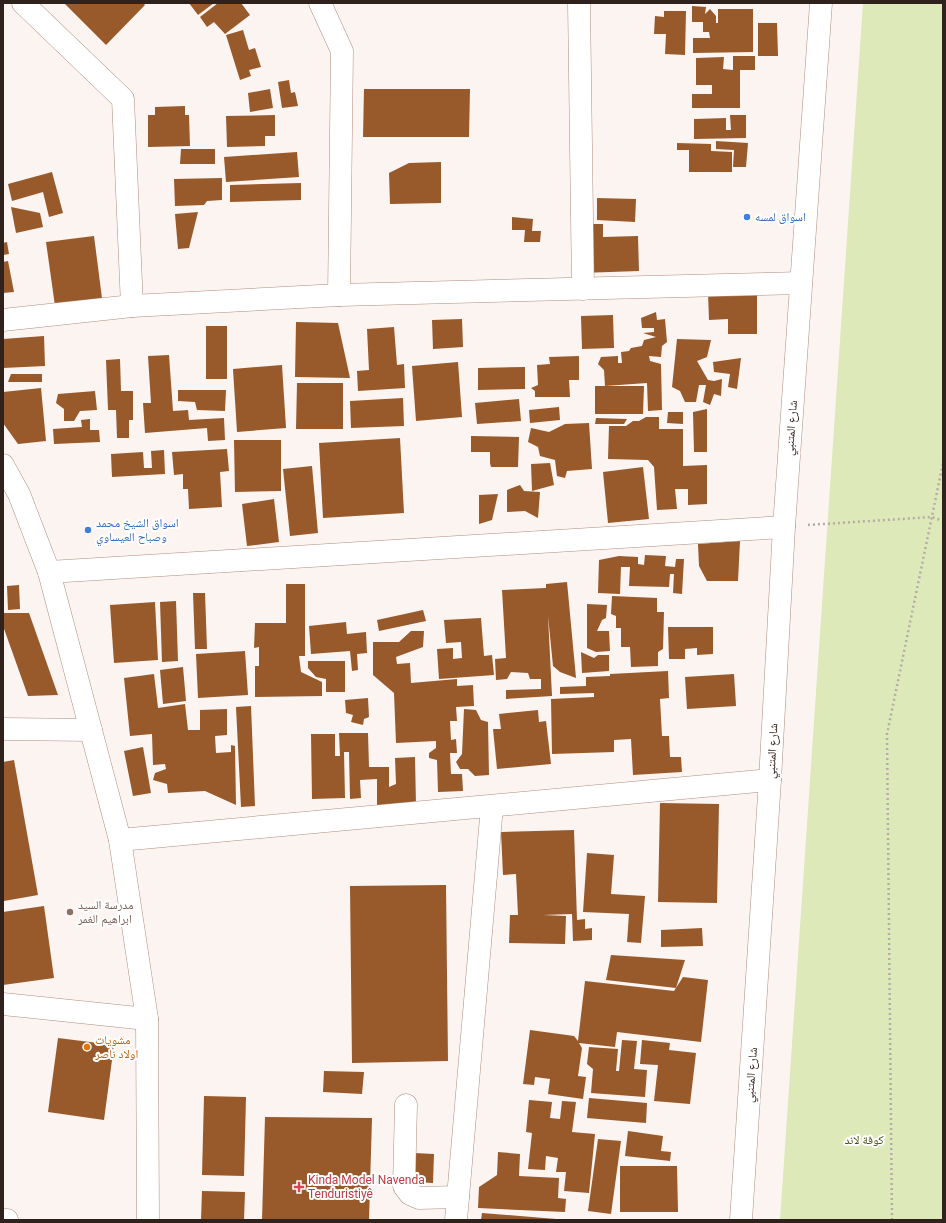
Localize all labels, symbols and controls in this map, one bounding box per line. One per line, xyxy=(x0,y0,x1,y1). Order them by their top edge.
place label: اسواق لمسه xyxy=(755,210,806,224)
marker: اسواق لمسه xyxy=(742,212,752,222)
street label: شارع المتنبي xyxy=(782,400,803,456)
place label: اسواق الشيخ محمد وصباح العيساوي xyxy=(96,516,179,547)
marker: اسواق الشيخ محمد وصباح العيساوي xyxy=(83,525,93,535)
street label: شارع المتنبي xyxy=(764,723,783,779)
place label: مدرسة السيد ابراهيم الغمر xyxy=(77,898,133,927)
marker: مدرسة السيد ابراهيم الغمر xyxy=(65,907,75,917)
place label: مشويات اولاد ناصر xyxy=(94,1033,138,1061)
marker: مشويات اولاد ناصر xyxy=(82,1042,92,1052)
street label: شارع المتنبي xyxy=(742,1047,763,1103)
park label: كوفة لاند xyxy=(844,1133,884,1147)
place label: Kinda Model Navenda Tenduristiyê xyxy=(308,1173,425,1201)
marker: Kinda Model Navenda Tenduristiyê xyxy=(293,1181,305,1193)

